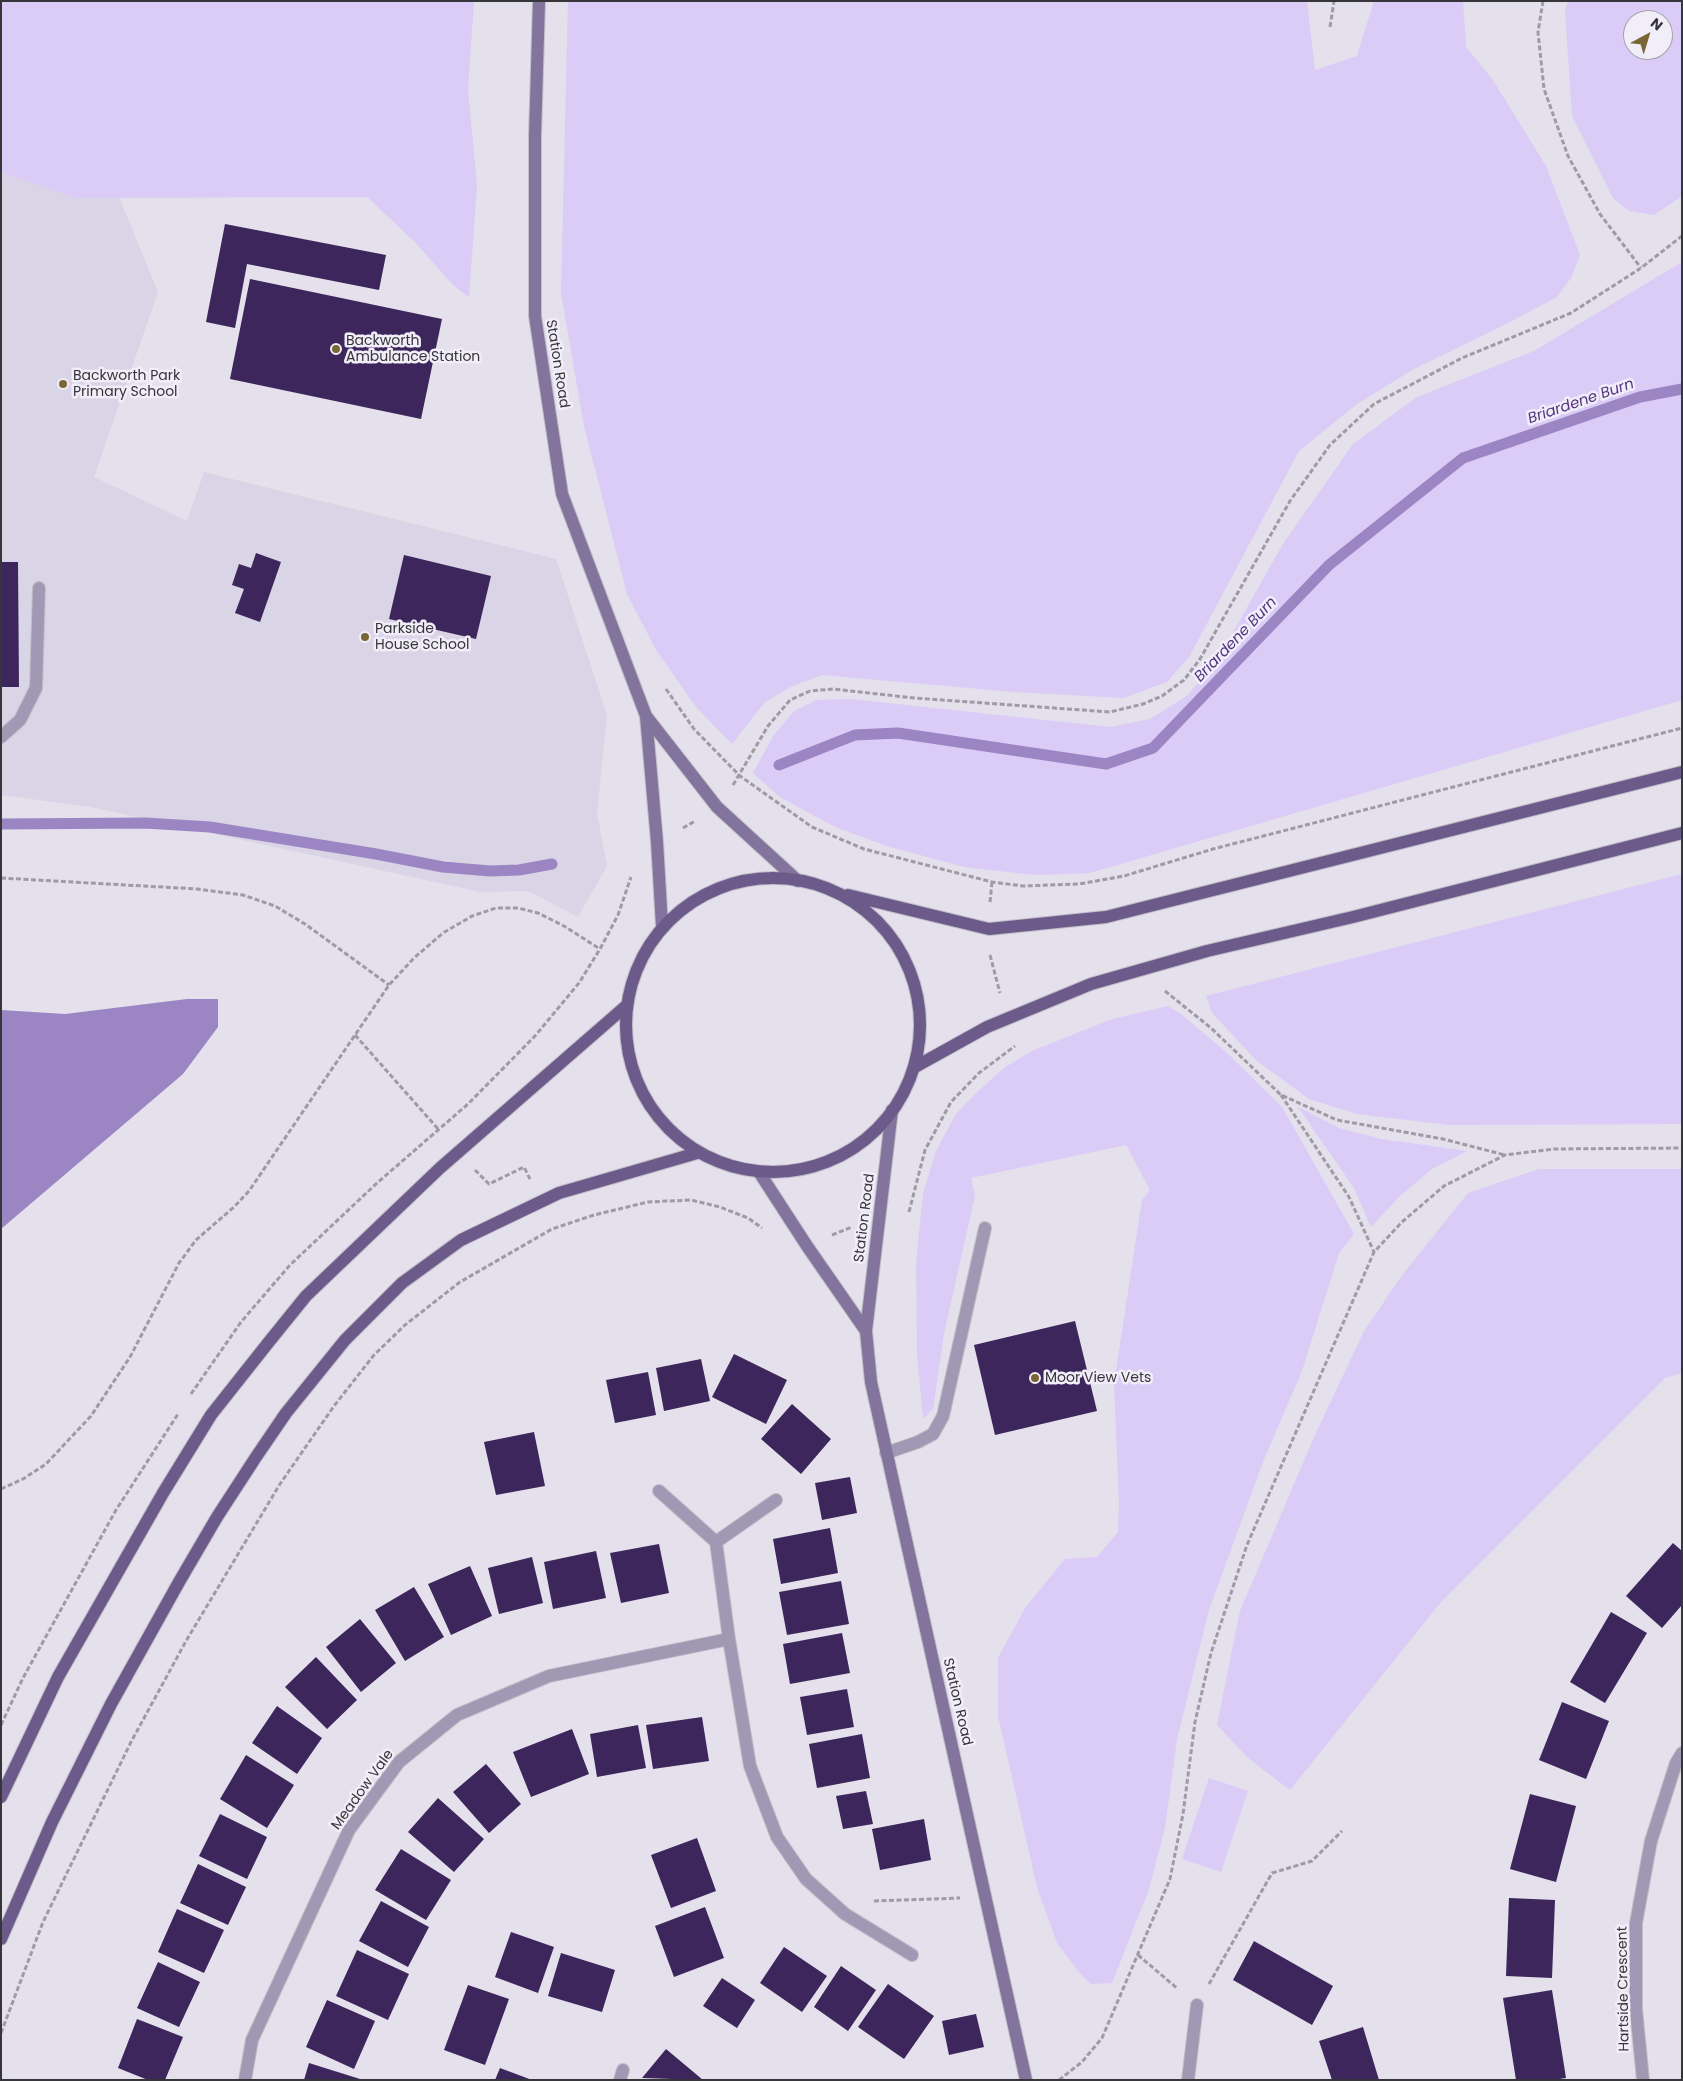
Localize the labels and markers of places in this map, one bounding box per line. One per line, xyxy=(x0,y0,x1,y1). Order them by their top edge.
place label: Backworth Ambulance Station xyxy=(346,333,480,366)
marker: Backworth Ambulance Station xyxy=(330,343,342,355)
place label: Backworth Park Primary School xyxy=(73,368,180,401)
marker: Backworth Park Primary School xyxy=(57,378,69,390)
place label: Parkside House School xyxy=(375,621,469,654)
marker: Parkside House School xyxy=(359,631,371,643)
place label: Moor View Vets xyxy=(1045,1370,1151,1386)
marker: Moor View Vets xyxy=(1029,1372,1041,1384)

